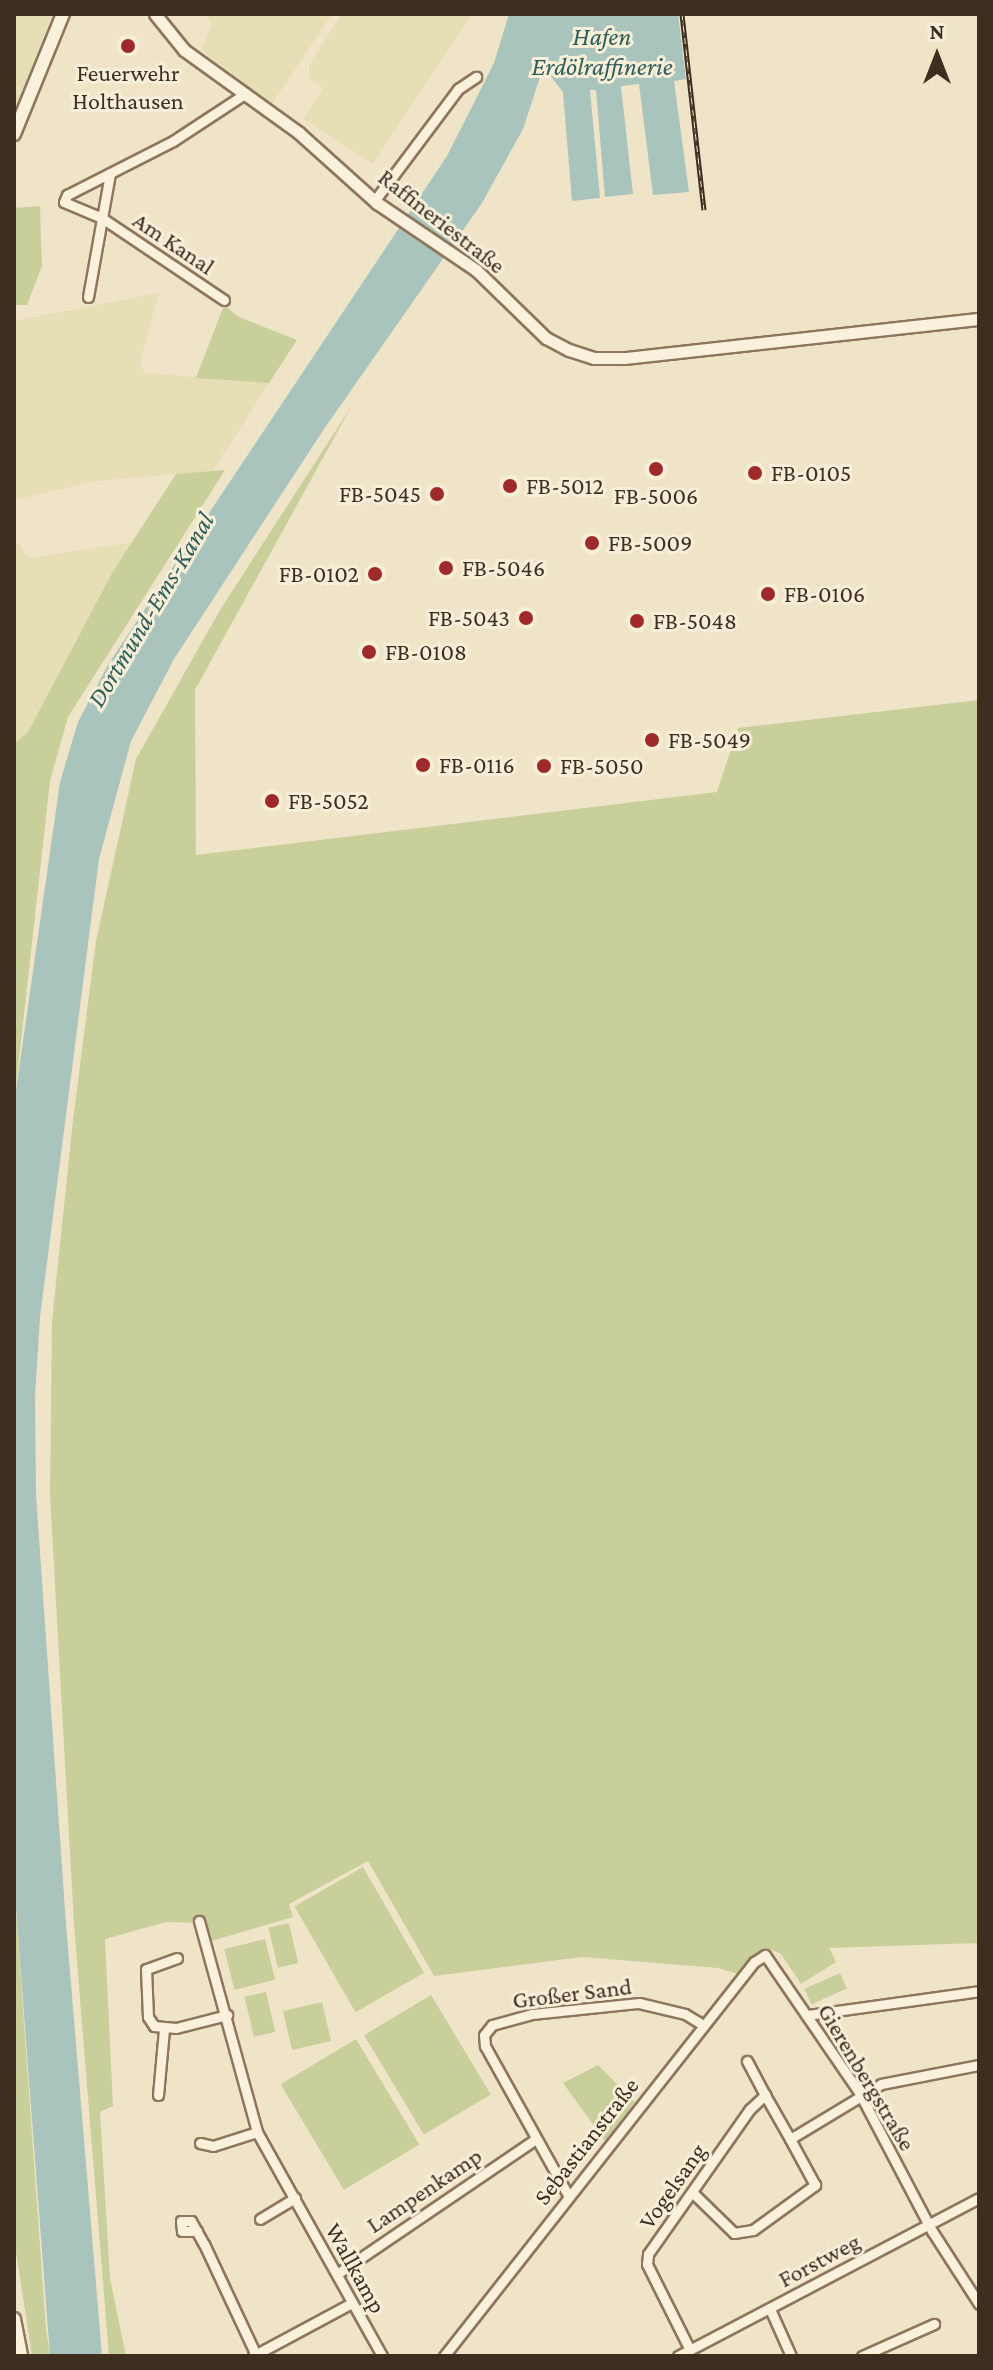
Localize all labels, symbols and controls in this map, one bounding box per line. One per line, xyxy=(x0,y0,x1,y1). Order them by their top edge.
north arrow xyxy=(897,16,977,96)
text: N xyxy=(930,19,945,44)
water label: Hafen Erdölraffinerie xyxy=(531,21,673,82)
marker: Feuerwehr Holthausen xyxy=(119,37,137,55)
place label: Feuerwehr Holthausen xyxy=(72,59,184,115)
street label: Raffineriestraße xyxy=(373,162,511,280)
street label: Am Kanal xyxy=(128,205,220,281)
place label: FB-0105 xyxy=(771,459,851,487)
marker: FB-5006 xyxy=(647,460,665,478)
marker: FB-0105 xyxy=(746,464,764,482)
place label: FB-5012 xyxy=(526,472,604,500)
marker: FB-5012 xyxy=(501,477,519,495)
place label: FB-5045 xyxy=(339,480,421,508)
place label: FB-5006 xyxy=(614,482,698,510)
marker: FB-5045 xyxy=(428,485,446,503)
water label: Dortmund-Ems-Kanal xyxy=(81,507,221,713)
place label: FB-5009 xyxy=(608,529,692,557)
marker: FB-5009 xyxy=(583,534,601,552)
place label: FB-5046 xyxy=(462,554,545,582)
marker: FB-5046 xyxy=(437,559,455,577)
place label: FB-0102 xyxy=(279,560,359,588)
marker: FB-0102 xyxy=(366,565,384,583)
place label: FB-0106 xyxy=(784,580,865,608)
marker: FB-0106 xyxy=(759,585,777,603)
place label: FB-5043 xyxy=(428,604,510,632)
place label: FB-5048 xyxy=(653,607,737,635)
marker: FB-5043 xyxy=(517,609,535,627)
marker: FB-5048 xyxy=(628,612,646,630)
place label: FB-0108 xyxy=(385,638,467,666)
marker: FB-0108 xyxy=(360,643,378,661)
place label: FB-5049 xyxy=(668,726,751,754)
marker: FB-5049 xyxy=(643,731,661,749)
place label: FB-0116 xyxy=(439,751,515,779)
place label: FB-5050 xyxy=(560,752,644,780)
marker: FB-0116 xyxy=(414,756,432,774)
marker: FB-5050 xyxy=(535,757,553,775)
place label: FB-5052 xyxy=(288,787,369,815)
marker: FB-5052 xyxy=(263,792,281,810)
street label: Großer Sand xyxy=(511,1971,633,2015)
street label: Gierenbergstraße xyxy=(812,1998,922,2156)
street label: Sebastianstraße xyxy=(527,2072,645,2210)
street label: Vogelsang xyxy=(632,2138,712,2234)
street label: Lampenkamp xyxy=(361,2141,487,2239)
street label: Wallkamp xyxy=(319,2218,393,2318)
street label: Forstweg xyxy=(773,2227,865,2293)

